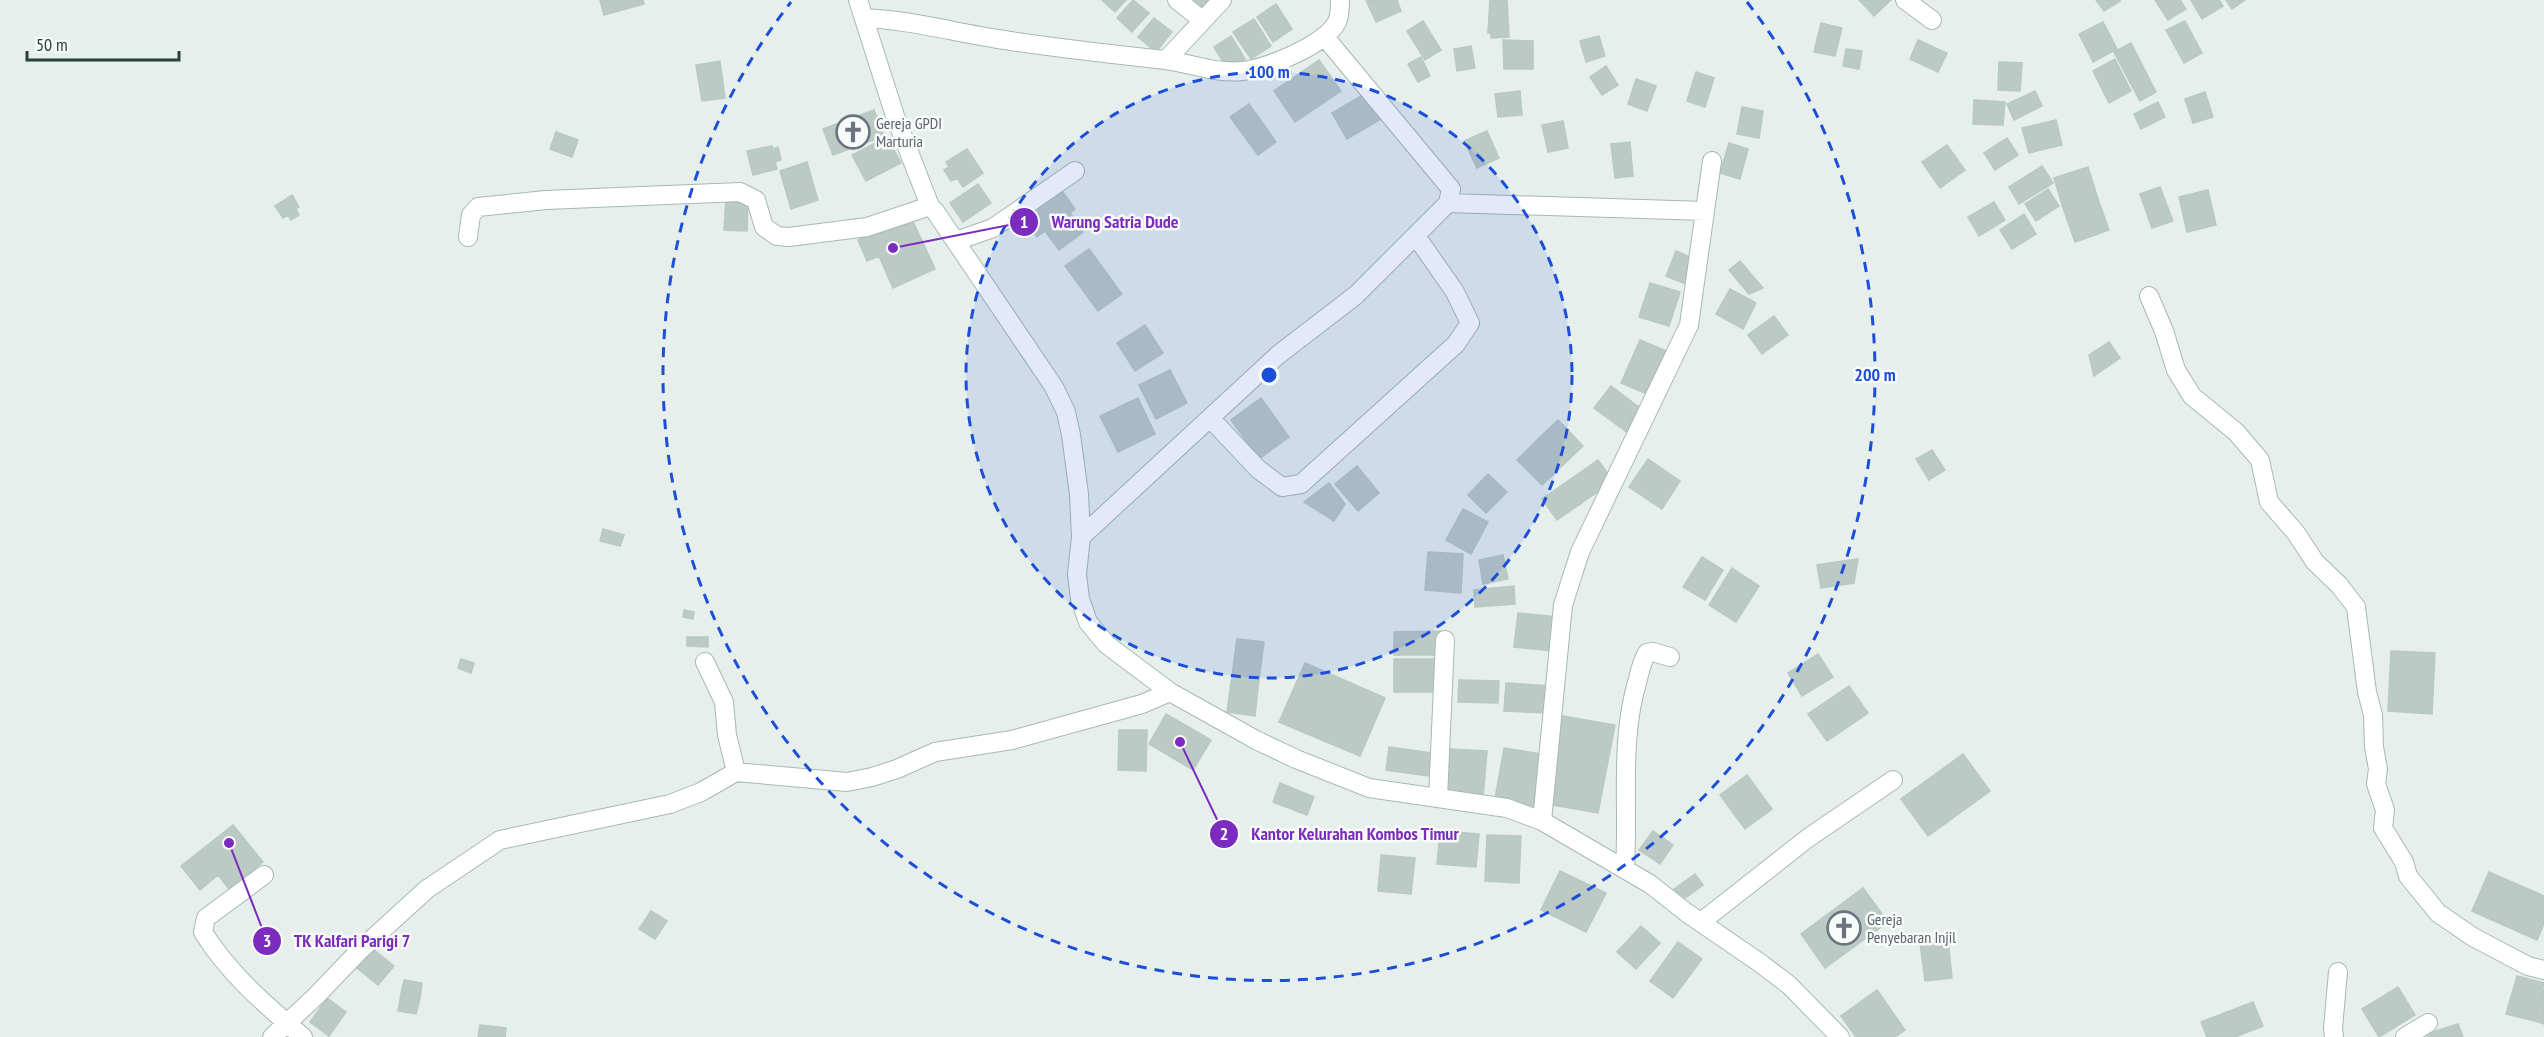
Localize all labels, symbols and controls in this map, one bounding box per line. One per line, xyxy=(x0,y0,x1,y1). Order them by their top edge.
scale bar xyxy=(27,24,178,62)
text: 50 m xyxy=(36,33,68,56)
text: 100 m xyxy=(1248,60,1290,83)
place label: Gereja GPDI Marturia xyxy=(876,113,942,151)
church icon: Gereja GPDI Marturia xyxy=(835,114,871,150)
callout: Warung Satria Dude xyxy=(1009,204,1190,240)
text: 1 xyxy=(1020,210,1028,233)
text: Warung Satria Dude xyxy=(1050,210,1179,233)
text: 200 m xyxy=(1854,363,1896,386)
centre of rings xyxy=(1259,365,1279,385)
callout: Kantor Kelurahan Kombos Timur xyxy=(1209,816,1471,852)
text: 2 xyxy=(1220,822,1228,845)
text: Kantor Kelurahan Kombos Timur xyxy=(1251,822,1459,845)
place label: Gereja Penyebaran Injil xyxy=(1867,909,1956,947)
church icon: Gereja Penyebaran Injil xyxy=(1826,910,1862,946)
callout: TK Kalfari Parigi 7 xyxy=(252,923,423,959)
text: 3 xyxy=(263,929,271,952)
text: TK Kalfari Parigi 7 xyxy=(294,929,410,952)

